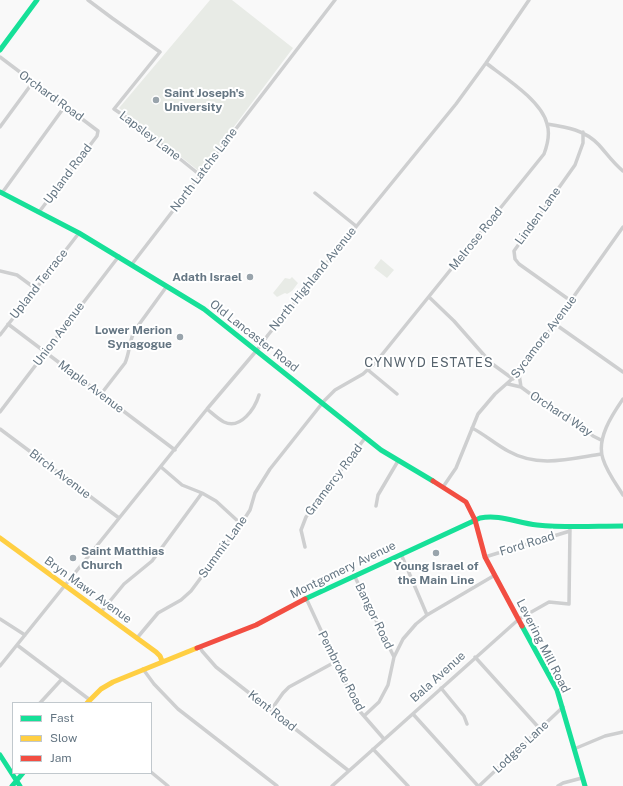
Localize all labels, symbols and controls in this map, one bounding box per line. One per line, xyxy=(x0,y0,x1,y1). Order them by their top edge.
street label: Orchard Road xyxy=(16,68,86,124)
place label: Saint Joseph's University xyxy=(164,86,244,114)
marker: Saint Joseph's University xyxy=(151,95,161,105)
street label: Lapsley Lane xyxy=(117,108,183,164)
street label: North Latchs Lane xyxy=(168,125,240,215)
street label: Upland Road xyxy=(41,141,95,207)
street label: Linden Lane xyxy=(512,184,564,248)
street label: Melrose Road xyxy=(446,205,506,273)
street label: North Highland Avenue xyxy=(267,224,359,334)
street label: Upland Terrace xyxy=(7,246,71,322)
place label: Adath Israel xyxy=(172,270,242,284)
marker: Adath Israel xyxy=(245,272,255,282)
street label: Sycamore Avenue xyxy=(508,293,580,381)
street label: Old Lancaster Road xyxy=(207,297,301,375)
street label: Union Avenue xyxy=(30,299,88,369)
place label: Lower Merion Synagogue xyxy=(95,323,172,351)
marker: Lower Merion Synagogue xyxy=(175,332,185,342)
district label: CYNWYD ESTATES xyxy=(364,355,494,371)
street label: Maple Avenue xyxy=(55,358,127,416)
street label: Orchard Way xyxy=(527,388,595,440)
street label: Gramercy Road xyxy=(302,441,366,519)
street label: Birch Avenue xyxy=(26,446,94,502)
street label: Summit Lane xyxy=(196,513,250,581)
street label: Ford Road xyxy=(498,529,556,559)
street label: Montgomery Avenue xyxy=(288,538,398,602)
place label: Saint Matthias Church xyxy=(81,544,164,572)
marker: Young Israel of the Main Line xyxy=(431,548,441,558)
marker: Saint Matthias Church xyxy=(68,553,78,563)
street label: Bryn Mawr Avenue xyxy=(42,554,134,626)
place label: Young Israel of the Main Line xyxy=(394,559,478,587)
street label: Bangor Road xyxy=(352,581,396,651)
street label: Levering Mill Road xyxy=(513,597,573,695)
street label: Pembroke Road xyxy=(315,629,367,713)
street label: Bala Avenue xyxy=(408,649,468,705)
street label: Kent Road xyxy=(245,688,299,734)
legend xyxy=(12,702,152,774)
text: Fast xyxy=(50,711,74,725)
street label: Lodges Lane xyxy=(490,718,552,776)
text: Slow xyxy=(50,731,77,745)
text: Jam xyxy=(50,751,72,765)

